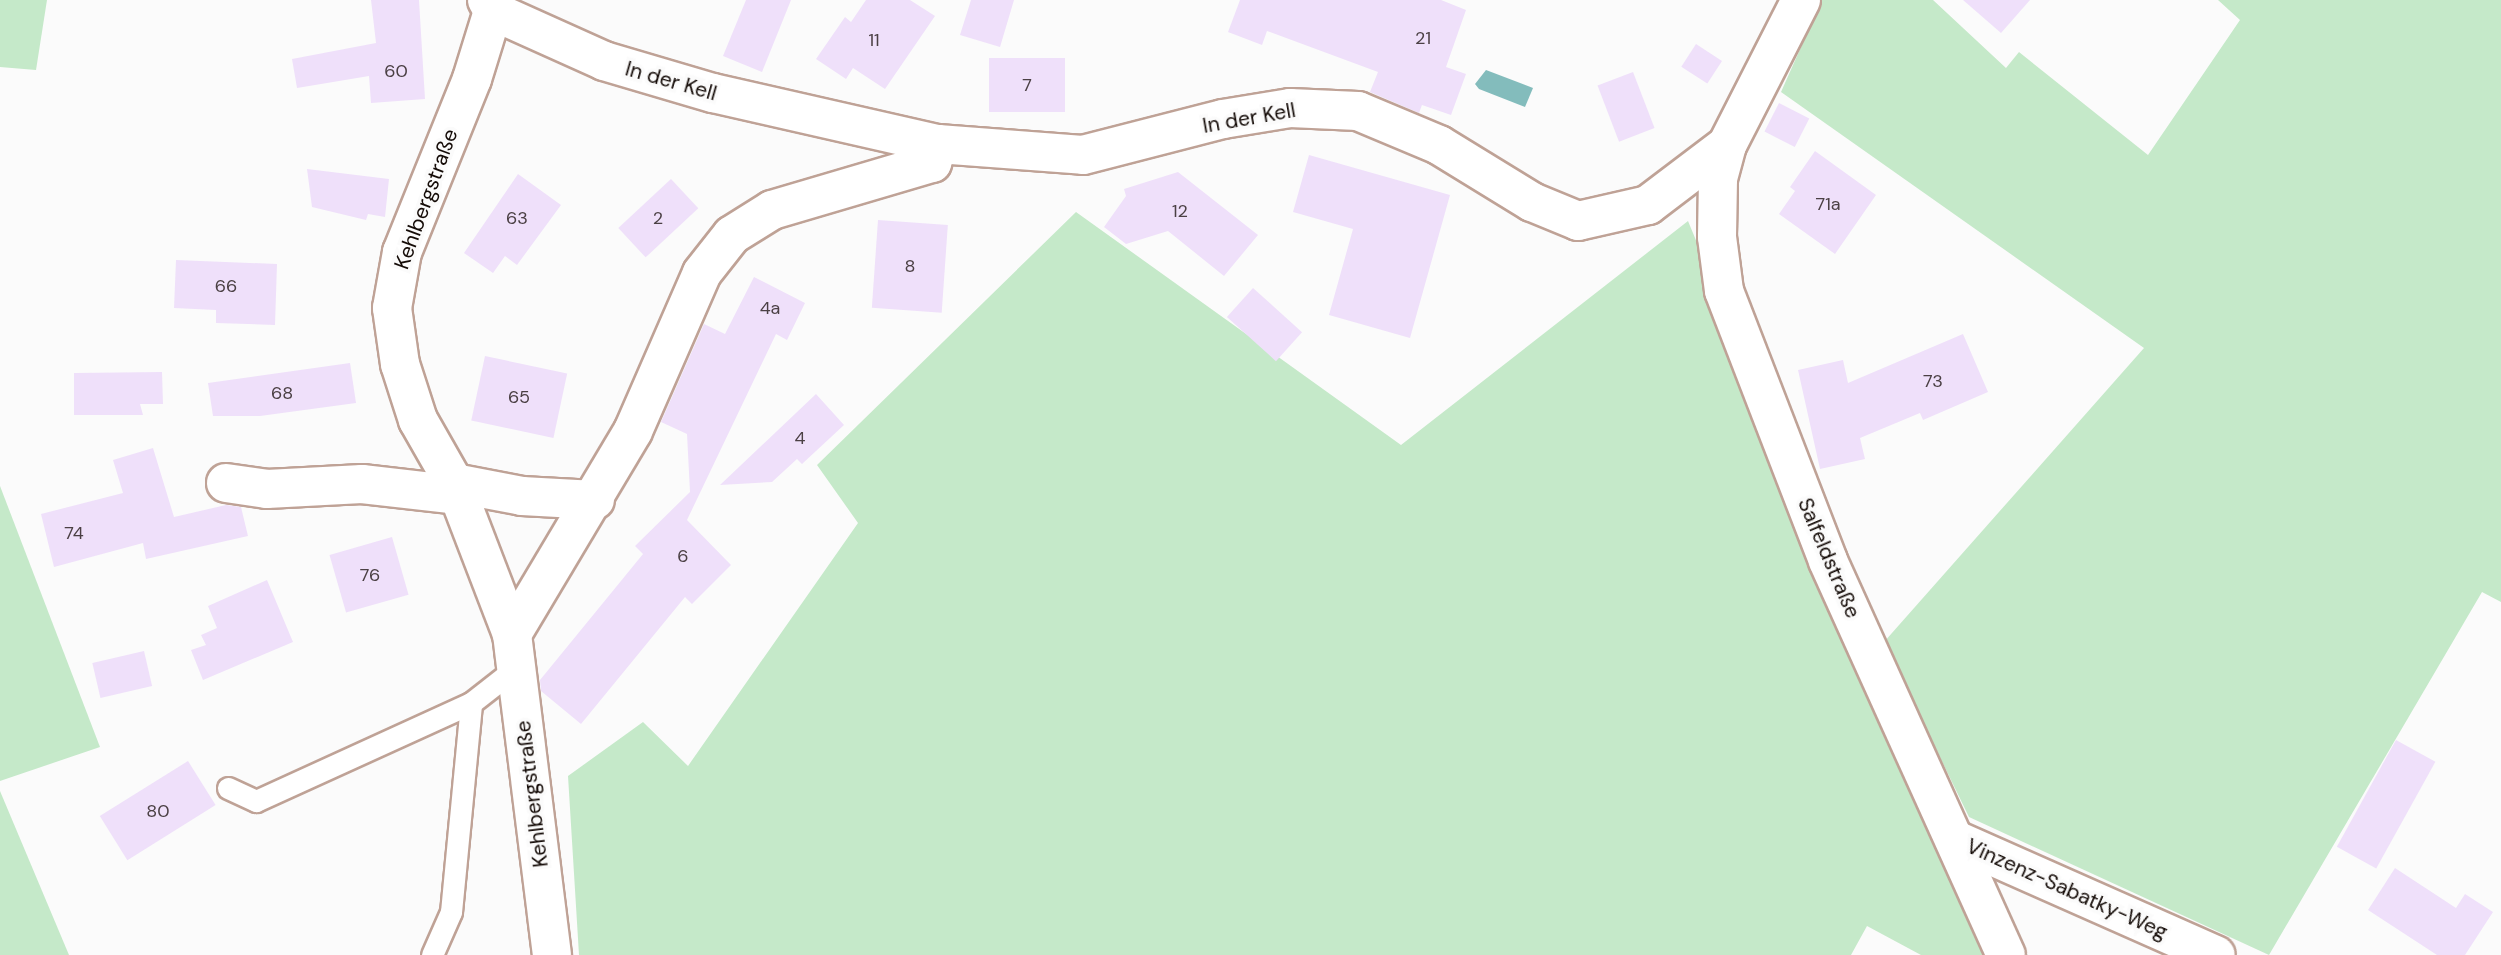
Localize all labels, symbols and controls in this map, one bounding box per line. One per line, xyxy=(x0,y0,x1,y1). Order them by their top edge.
house number: 21 xyxy=(1415,27,1431,49)
house number: 11 xyxy=(868,29,880,51)
street label: In der Kell xyxy=(622,56,720,106)
house number: 60 xyxy=(384,60,408,82)
house number: 7 xyxy=(1022,74,1032,96)
street label: In der Kell xyxy=(1201,97,1297,139)
street label: Kehlbergstraße xyxy=(389,125,463,273)
house number: 71a xyxy=(1815,193,1841,215)
house number: 12 xyxy=(1172,200,1188,222)
house number: 63 xyxy=(506,207,528,229)
house number: 2 xyxy=(653,207,663,229)
house number: 8 xyxy=(905,255,915,277)
house number: 66 xyxy=(215,275,237,297)
house number: 4a xyxy=(760,297,780,319)
house number: 73 xyxy=(1923,370,1943,392)
house number: 68 xyxy=(271,382,293,404)
house number: 65 xyxy=(508,386,530,408)
house number: 4 xyxy=(795,427,805,449)
street label: Salfeldstraße xyxy=(1792,494,1866,622)
house number: 74 xyxy=(64,522,84,544)
house number: 6 xyxy=(677,545,689,567)
house number: 76 xyxy=(360,564,380,586)
street label: Kehlbergstraße xyxy=(511,719,553,869)
house number: 80 xyxy=(146,800,170,822)
street label: Vinzenz-Sabatky-Weg xyxy=(1963,833,2171,945)

